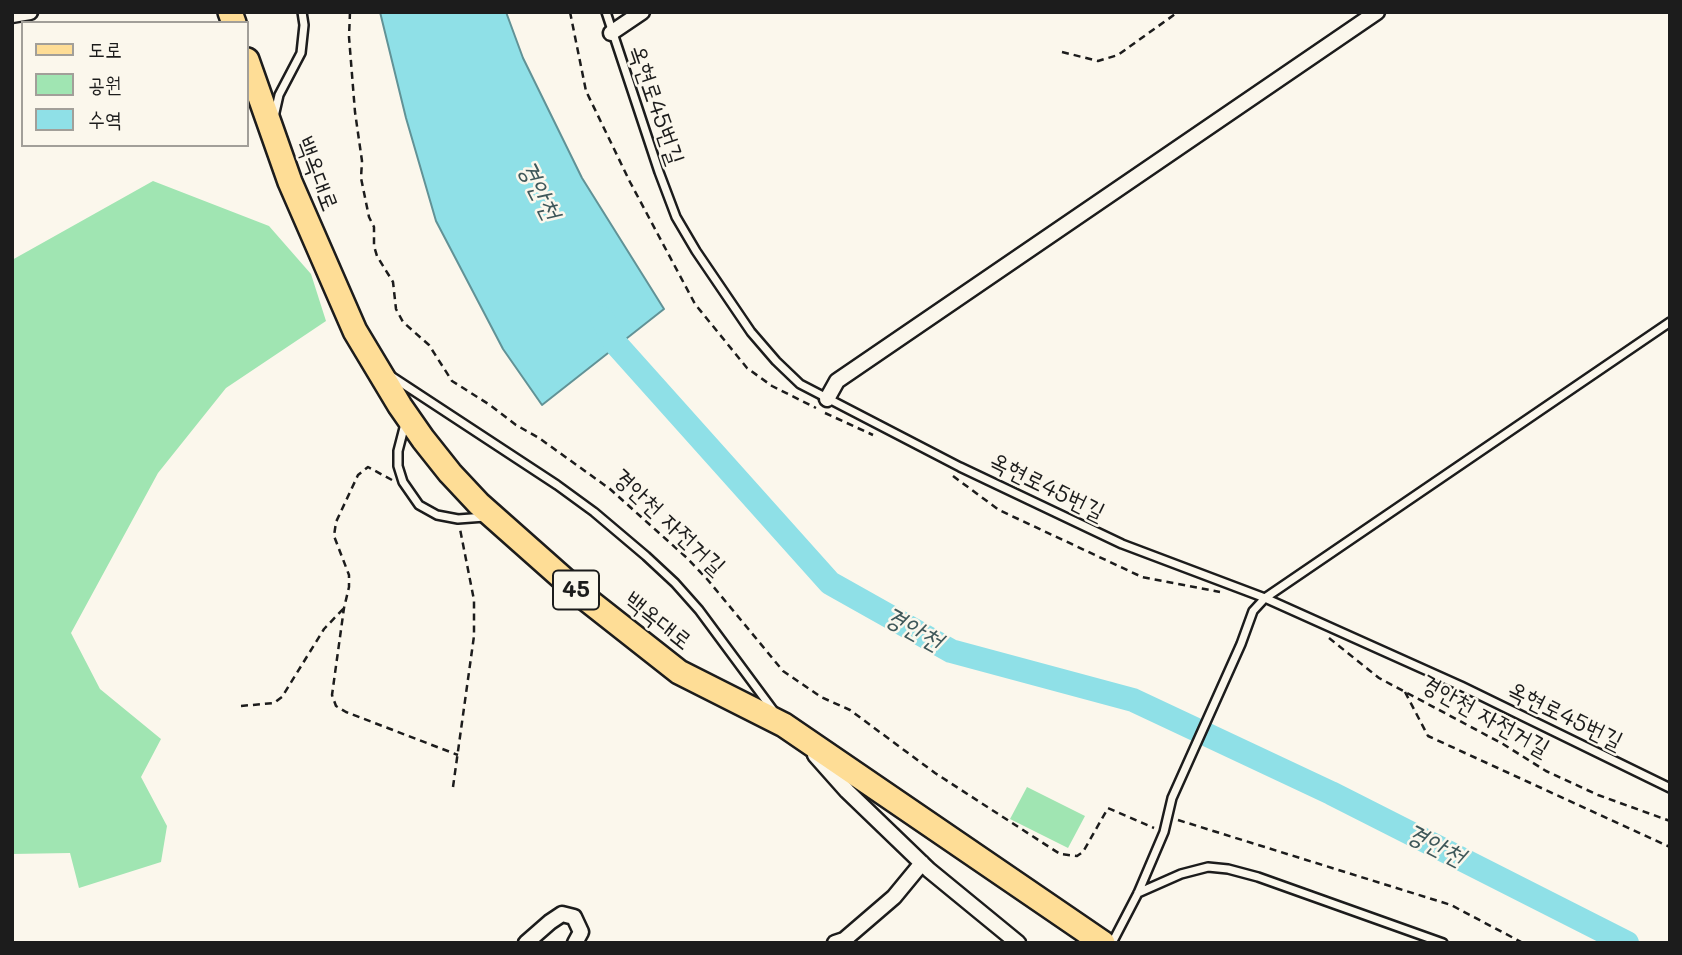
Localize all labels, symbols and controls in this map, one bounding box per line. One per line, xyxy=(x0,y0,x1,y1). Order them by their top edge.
legend xyxy=(21,21,248,147)
text: 도로 xyxy=(88,35,122,62)
street label: 옥현로45번길 xyxy=(622,41,690,169)
text: 공원 xyxy=(88,70,122,97)
text: 수역 xyxy=(88,105,122,132)
street label: 백옥대로 xyxy=(290,133,344,215)
water label: 경안천 xyxy=(511,155,567,225)
street label: 옥현로45번길 xyxy=(985,447,1109,527)
street label: 경안천 자전거길 xyxy=(607,463,731,581)
road number: 45 xyxy=(553,570,599,610)
street label: 백옥대로 xyxy=(619,586,697,656)
water label: 경안천 xyxy=(878,600,948,658)
street label: 경안천 자전거길 xyxy=(1416,669,1554,763)
street label: 옥현로45번길 xyxy=(1503,676,1627,756)
water label: 경안천 xyxy=(1400,817,1470,873)

